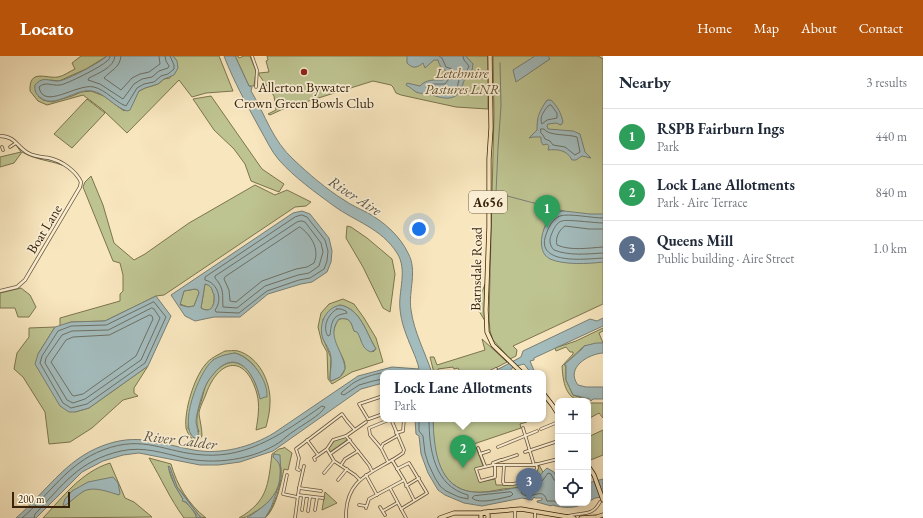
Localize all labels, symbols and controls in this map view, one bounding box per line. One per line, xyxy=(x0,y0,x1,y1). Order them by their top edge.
text: Locato xyxy=(20,16,74,41)
text: Home xyxy=(697,19,732,37)
text: Map xyxy=(754,19,779,37)
text: About xyxy=(801,19,837,37)
text: Contact xyxy=(859,19,903,37)
park label: Letchmire Pastures LNR xyxy=(425,64,499,98)
marker: Allerton Bywater Crown Green Bowls Club xyxy=(299,67,309,77)
text: Nearby xyxy=(619,71,671,93)
text: 3 results xyxy=(866,74,907,91)
place label: Allerton Bywater Crown Green Bowls Club xyxy=(234,78,374,112)
text: RSPB Fairburn Ings xyxy=(657,119,784,138)
text: 1 xyxy=(629,128,635,145)
text: 440 m xyxy=(876,128,907,145)
text: Park xyxy=(657,138,679,155)
water label: River Aire xyxy=(325,171,386,220)
text: Lock Lane Allotments xyxy=(657,175,795,194)
text: 2 xyxy=(629,184,635,201)
text: 840 m xyxy=(876,184,907,201)
road number: A656 xyxy=(469,191,507,213)
text: Park · Aire Terrace xyxy=(657,194,748,211)
pin: 1 xyxy=(534,195,560,228)
street label: Boat Lane xyxy=(22,201,66,257)
your location xyxy=(409,219,429,239)
street label: Barnsdale Road xyxy=(466,226,486,311)
text: Queens Mill xyxy=(657,231,733,250)
text: 3 xyxy=(629,240,635,257)
text: 1.0 km xyxy=(873,240,907,257)
text: Public building · Aire Street xyxy=(657,250,794,267)
popup xyxy=(380,370,546,422)
text: Lock Lane Allotments xyxy=(394,378,532,397)
text: Park xyxy=(394,397,416,414)
map controls xyxy=(555,398,591,506)
button: + xyxy=(555,398,591,434)
water label: River Calder xyxy=(142,426,219,454)
button: − xyxy=(555,434,591,470)
pin: 2 xyxy=(450,435,476,468)
pin: 3 xyxy=(516,468,542,501)
button: locate xyxy=(555,470,591,506)
scale bar xyxy=(12,490,70,509)
text: 200 m xyxy=(18,492,45,506)

